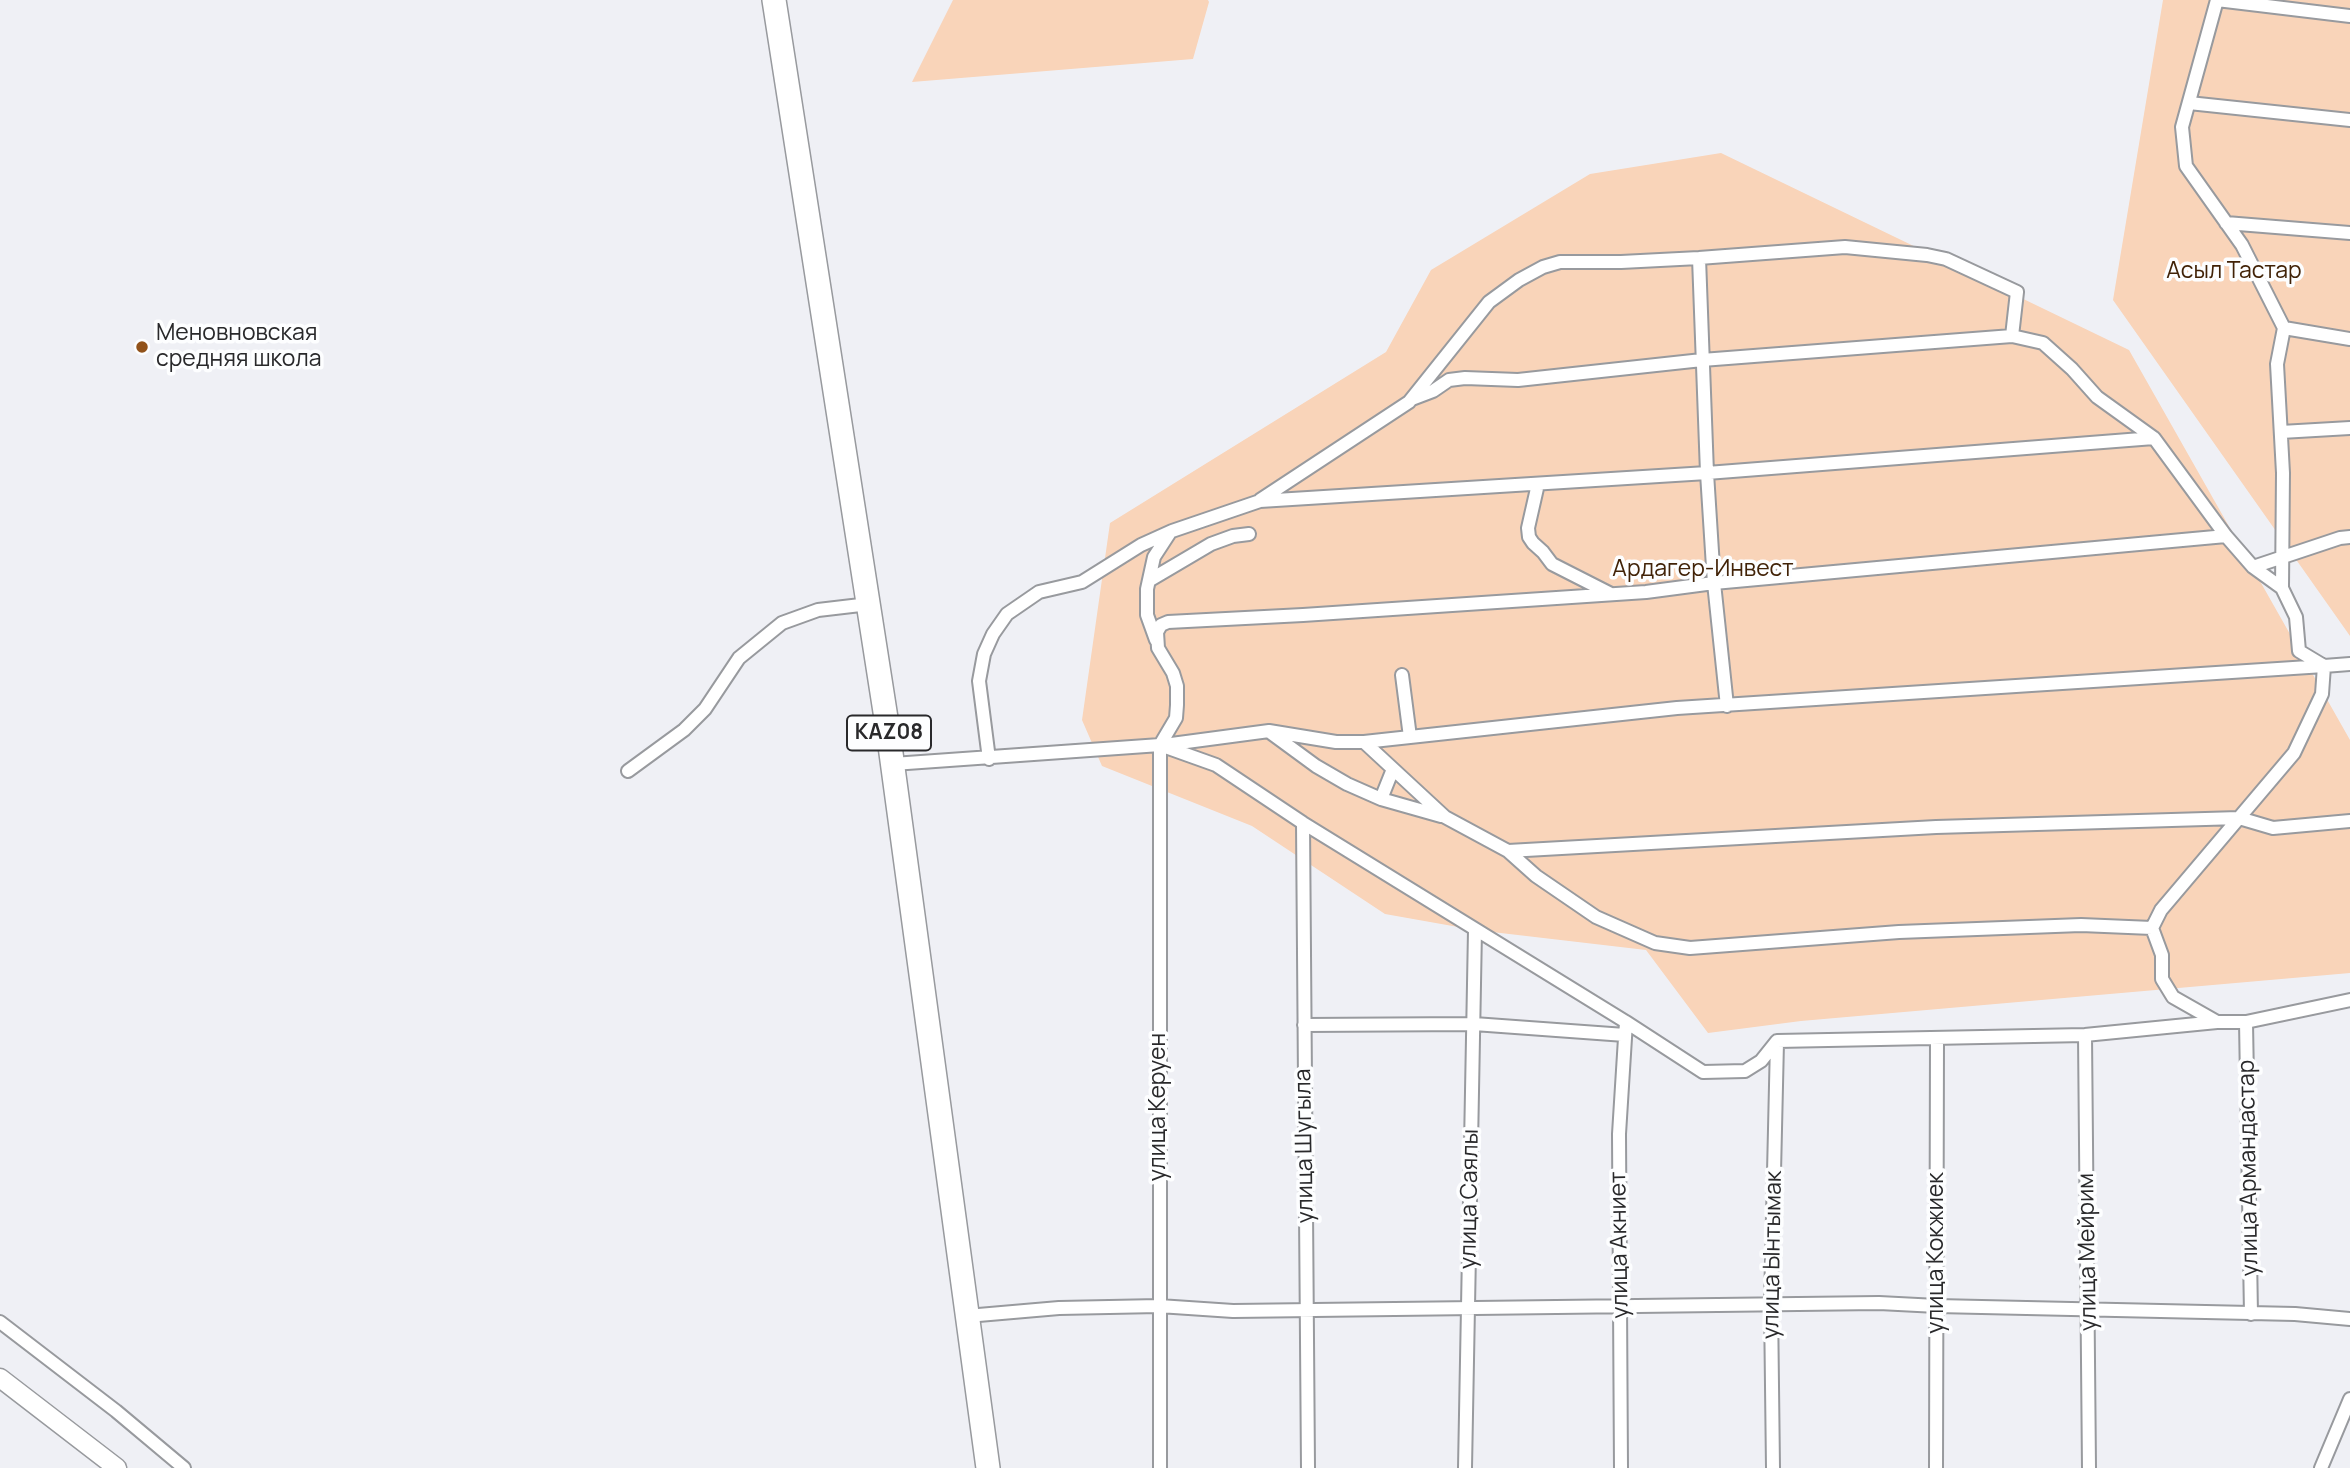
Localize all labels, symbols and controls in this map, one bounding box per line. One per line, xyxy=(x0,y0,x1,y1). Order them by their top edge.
park label: Асыл Тастар xyxy=(2166,258,2302,286)
place label: Меновновская средняя школа xyxy=(156,320,321,374)
marker: Меновновская средняя школа xyxy=(134,339,150,355)
park label: Ардагер-Инвест xyxy=(1612,556,1794,584)
road number: KAZ08 xyxy=(847,716,931,750)
street label: улица Керуен xyxy=(1145,1033,1173,1181)
street label: улица Армандастар xyxy=(2233,1059,2265,1277)
street label: улица Шугыла xyxy=(1290,1068,1320,1224)
street label: улица Саялы xyxy=(1455,1129,1485,1269)
street label: улица Акниет xyxy=(1605,1171,1635,1319)
street label: улица Ынтымак xyxy=(1758,1171,1788,1339)
street label: улица Кокжиек xyxy=(1923,1172,1951,1334)
street label: улица Мейрим xyxy=(2073,1173,2103,1331)

